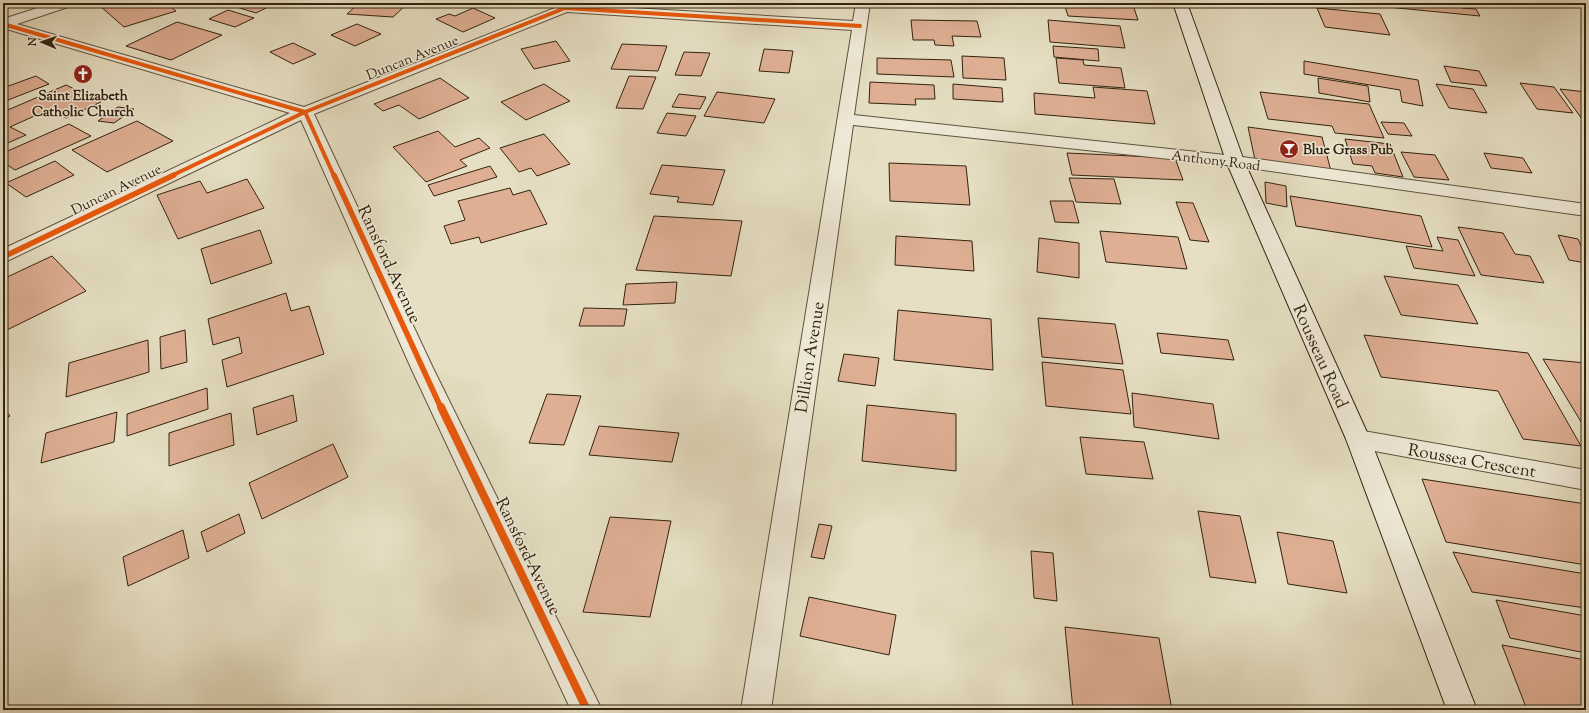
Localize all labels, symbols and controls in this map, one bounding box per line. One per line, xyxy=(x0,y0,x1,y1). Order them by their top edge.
north arrow xyxy=(22,22,62,62)
street label: Duncan Avenue xyxy=(364,31,462,87)
text: N xyxy=(25,37,41,47)
church icon: Saint Elizabeth Catholic Church xyxy=(72,63,94,85)
place label: Saint Elizabeth Catholic Church xyxy=(32,87,135,123)
bar icon: Blue Grass Pub xyxy=(1278,138,1300,160)
place label: Blue Grass Pub xyxy=(1303,141,1394,161)
street label: Anthony Road xyxy=(1170,147,1261,177)
street label: Duncan Avenue xyxy=(68,160,165,221)
street label: Ransford Avenue xyxy=(350,202,426,328)
street label: Dillion Avenue xyxy=(790,300,832,415)
street label: Rousseau Road xyxy=(1286,301,1353,413)
street label: Roussea Crescent xyxy=(1406,439,1538,485)
street label: Ransford Avenue xyxy=(488,494,566,620)

